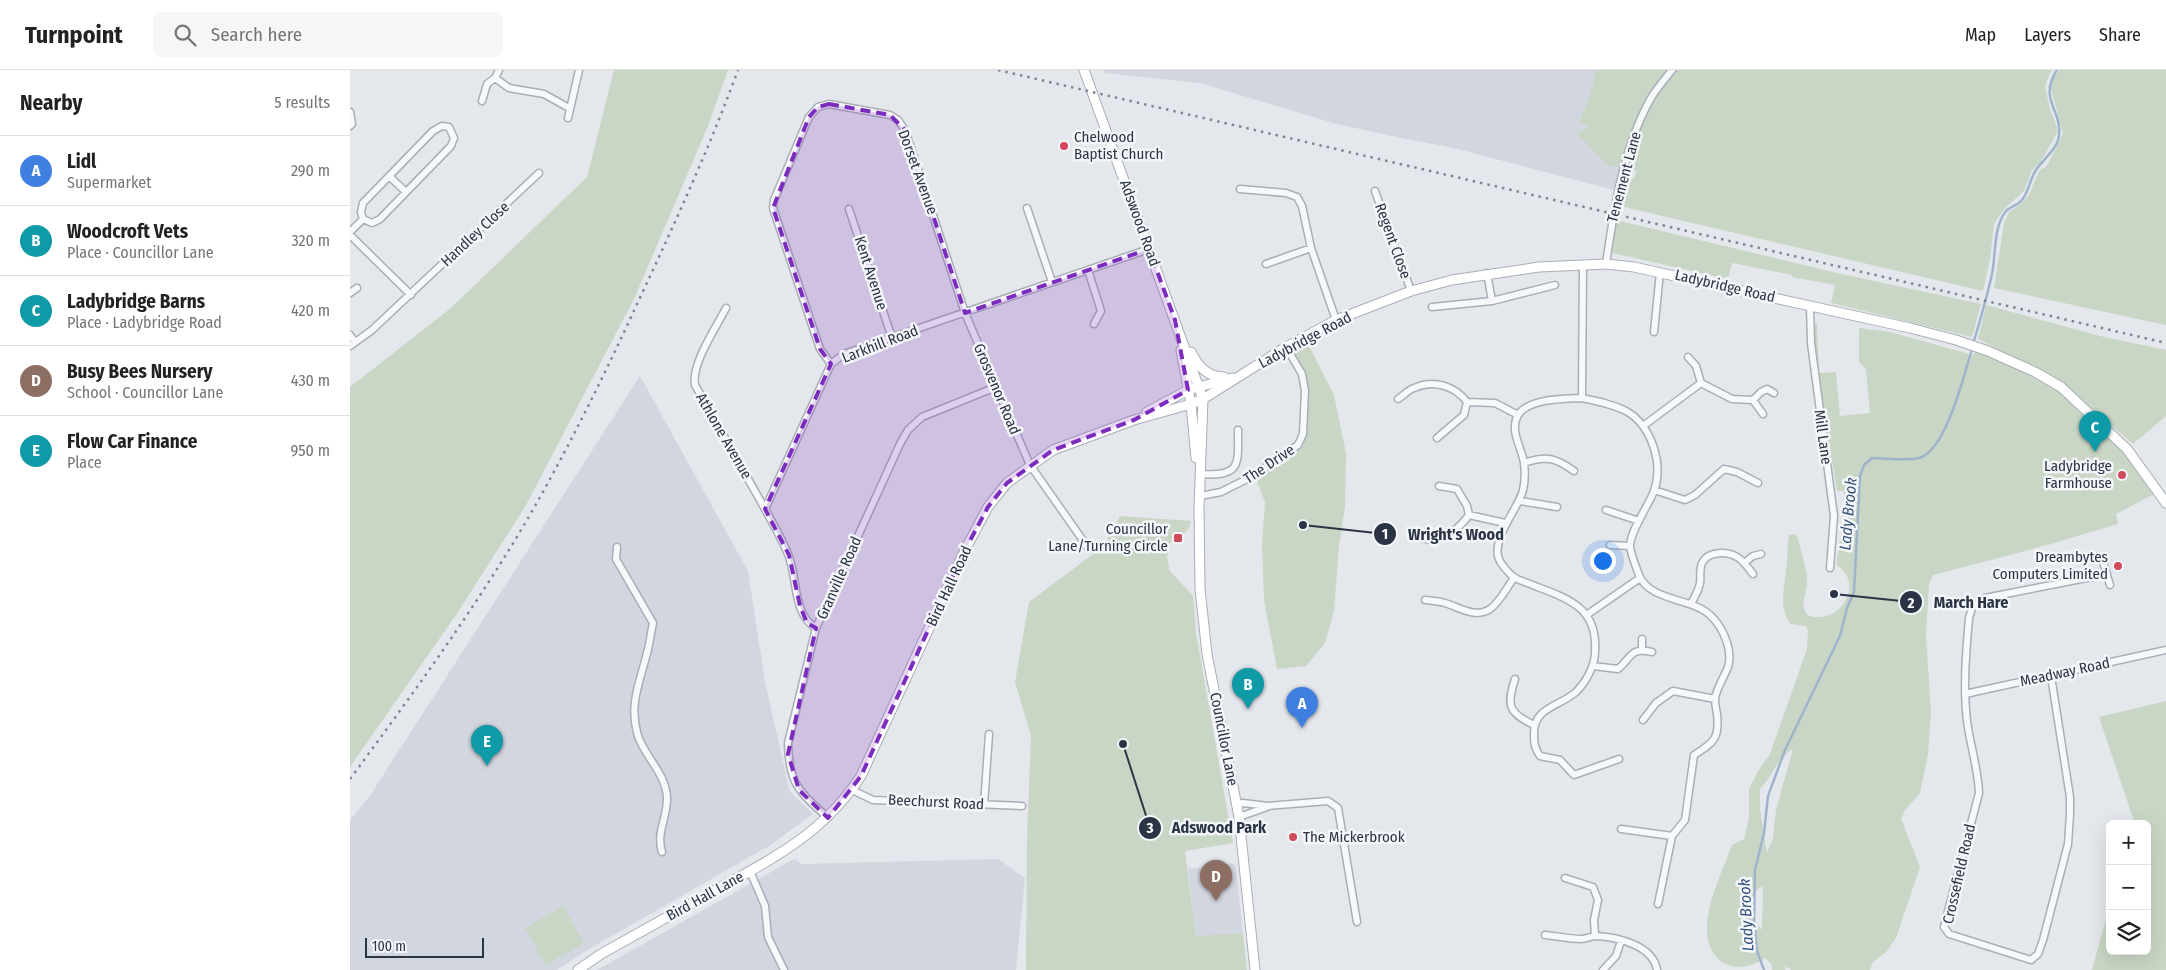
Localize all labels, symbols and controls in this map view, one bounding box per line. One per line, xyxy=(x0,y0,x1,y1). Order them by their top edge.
search box xyxy=(153,12,503,57)
text: Turnpoint xyxy=(25,21,123,49)
icon: search xyxy=(171,21,199,49)
text: Search here xyxy=(211,23,302,46)
text: Map xyxy=(1965,24,1996,46)
text: Layers xyxy=(2024,24,2071,46)
text: Share xyxy=(2099,24,2141,46)
text: Nearby xyxy=(20,90,82,116)
text: 5 results xyxy=(274,93,330,112)
street label: Dorset Avenue xyxy=(894,127,942,217)
place label: Chelwood Baptist Church xyxy=(1074,128,1163,163)
street label: Tenement Lane xyxy=(1603,130,1645,224)
marker: Chelwood Baptist Church xyxy=(1058,140,1070,152)
text: Lidl xyxy=(67,150,96,173)
text: A xyxy=(32,161,40,180)
text: 290 m xyxy=(291,161,330,180)
text: Supermarket xyxy=(67,173,151,192)
street label: Adswood Road xyxy=(1116,177,1164,269)
street label: Handley Close xyxy=(437,198,513,270)
street label: Regent Close xyxy=(1371,201,1415,281)
text: Woodcroft Vets xyxy=(67,220,188,243)
text: B xyxy=(32,231,40,250)
text: 320 m xyxy=(291,231,330,250)
street label: Kent Avenue xyxy=(851,234,891,312)
text: Place · Councillor Lane xyxy=(67,243,214,262)
street label: Ladybridge Road xyxy=(1673,266,1777,306)
text: Ladybridge Barns xyxy=(67,290,205,313)
text: C xyxy=(32,301,40,320)
text: 420 m xyxy=(291,301,330,320)
street label: Ladybridge Road xyxy=(1256,308,1354,372)
text: Place · Ladybridge Road xyxy=(67,313,222,332)
street label: Larkhill Road xyxy=(839,321,921,367)
street label: Grosvenor Road xyxy=(970,341,1024,437)
text: Busy Bees Nursery xyxy=(67,360,213,383)
text: D xyxy=(31,371,41,390)
text: 430 m xyxy=(291,371,330,390)
text: School · Councillor Lane xyxy=(67,383,223,402)
street label: Athlone Avenue xyxy=(692,390,756,482)
street label: Mill Lane xyxy=(1810,408,1836,466)
pin: C xyxy=(2079,411,2111,452)
text: Flow Car Finance xyxy=(67,430,197,453)
street label: The Drive xyxy=(1240,440,1298,488)
text: E xyxy=(32,441,40,460)
text: 950 m xyxy=(290,441,330,460)
text: Place xyxy=(67,453,102,472)
place label: Ladybridge Farmhouse xyxy=(2044,457,2112,492)
marker: Ladybridge Farmhouse xyxy=(2116,469,2128,481)
water label: Lady Brook xyxy=(1835,477,1861,551)
callout: Wright's Wood xyxy=(1373,518,1514,549)
place label: Councillor Lane/Turning Circle xyxy=(1048,520,1169,555)
text: 1 xyxy=(1382,525,1388,543)
text: Wright's Wood xyxy=(1408,525,1504,544)
marker: Councillor Lane/Turning Circle xyxy=(1172,532,1184,544)
street label: Granville Road xyxy=(813,534,865,622)
street label: Bird Hall Road xyxy=(922,543,976,629)
your location xyxy=(1590,548,1616,574)
place label: Dreambytes Computers Limited xyxy=(1993,548,2108,583)
marker: Dreambytes Computers Limited xyxy=(2112,560,2124,572)
callout: March Hare xyxy=(1898,587,2018,618)
text: March Hare xyxy=(1934,593,2008,612)
text: 2 xyxy=(1907,594,1915,612)
street label: Meadway Road xyxy=(2018,654,2112,690)
pin: B xyxy=(1232,668,1264,709)
pin: A xyxy=(1286,687,1318,728)
street label: Councillor Lane xyxy=(1206,691,1242,787)
pin: E xyxy=(471,725,503,766)
street label: Beechurst Road xyxy=(888,790,984,814)
callout: Adswood Park xyxy=(1137,812,1276,843)
text: Adswood Park xyxy=(1171,818,1267,837)
text: 3 xyxy=(1145,819,1154,837)
map controls xyxy=(2106,820,2151,955)
button: + xyxy=(2106,820,2151,865)
street label: Crossefield Road xyxy=(1939,822,1979,926)
place label: The Mickerbrook xyxy=(1303,828,1405,846)
marker: The Mickerbrook xyxy=(1287,831,1299,843)
pin: D xyxy=(1200,860,1232,901)
button: − xyxy=(2106,865,2151,910)
street label: Bird Hall Lane xyxy=(663,867,747,925)
water label: Lady Brook xyxy=(1735,878,1757,952)
button: layers xyxy=(2106,910,2151,955)
scale bar xyxy=(365,935,484,958)
text: 100 m xyxy=(372,938,406,955)

